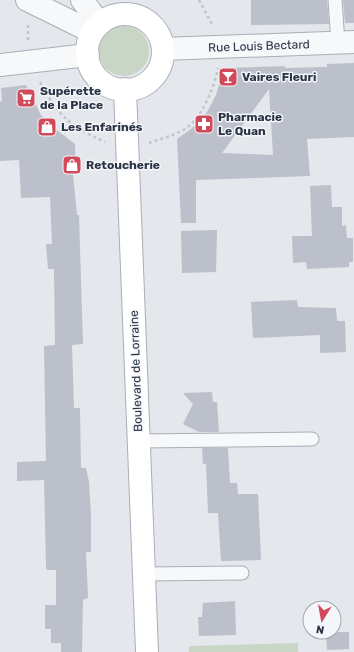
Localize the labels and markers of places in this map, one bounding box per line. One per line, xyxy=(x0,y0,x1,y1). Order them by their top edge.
bar icon: Vaires Fleuri xyxy=(217,66,239,88)
place label: Vaires Fleuri xyxy=(242,70,316,84)
place label: Supérette de la Place xyxy=(40,84,103,112)
supermarket icon: Supérette de la Place xyxy=(15,87,37,109)
place label: Pharmacie Le Quan xyxy=(218,110,282,138)
pharmacy icon: Pharmacie Le Quan xyxy=(193,113,215,135)
shop icon: Les Enfarinés xyxy=(36,116,58,138)
place label: Les Enfarinés xyxy=(61,120,143,134)
shop icon: Retoucherie xyxy=(61,154,83,176)
place label: Retoucherie xyxy=(86,158,160,172)

